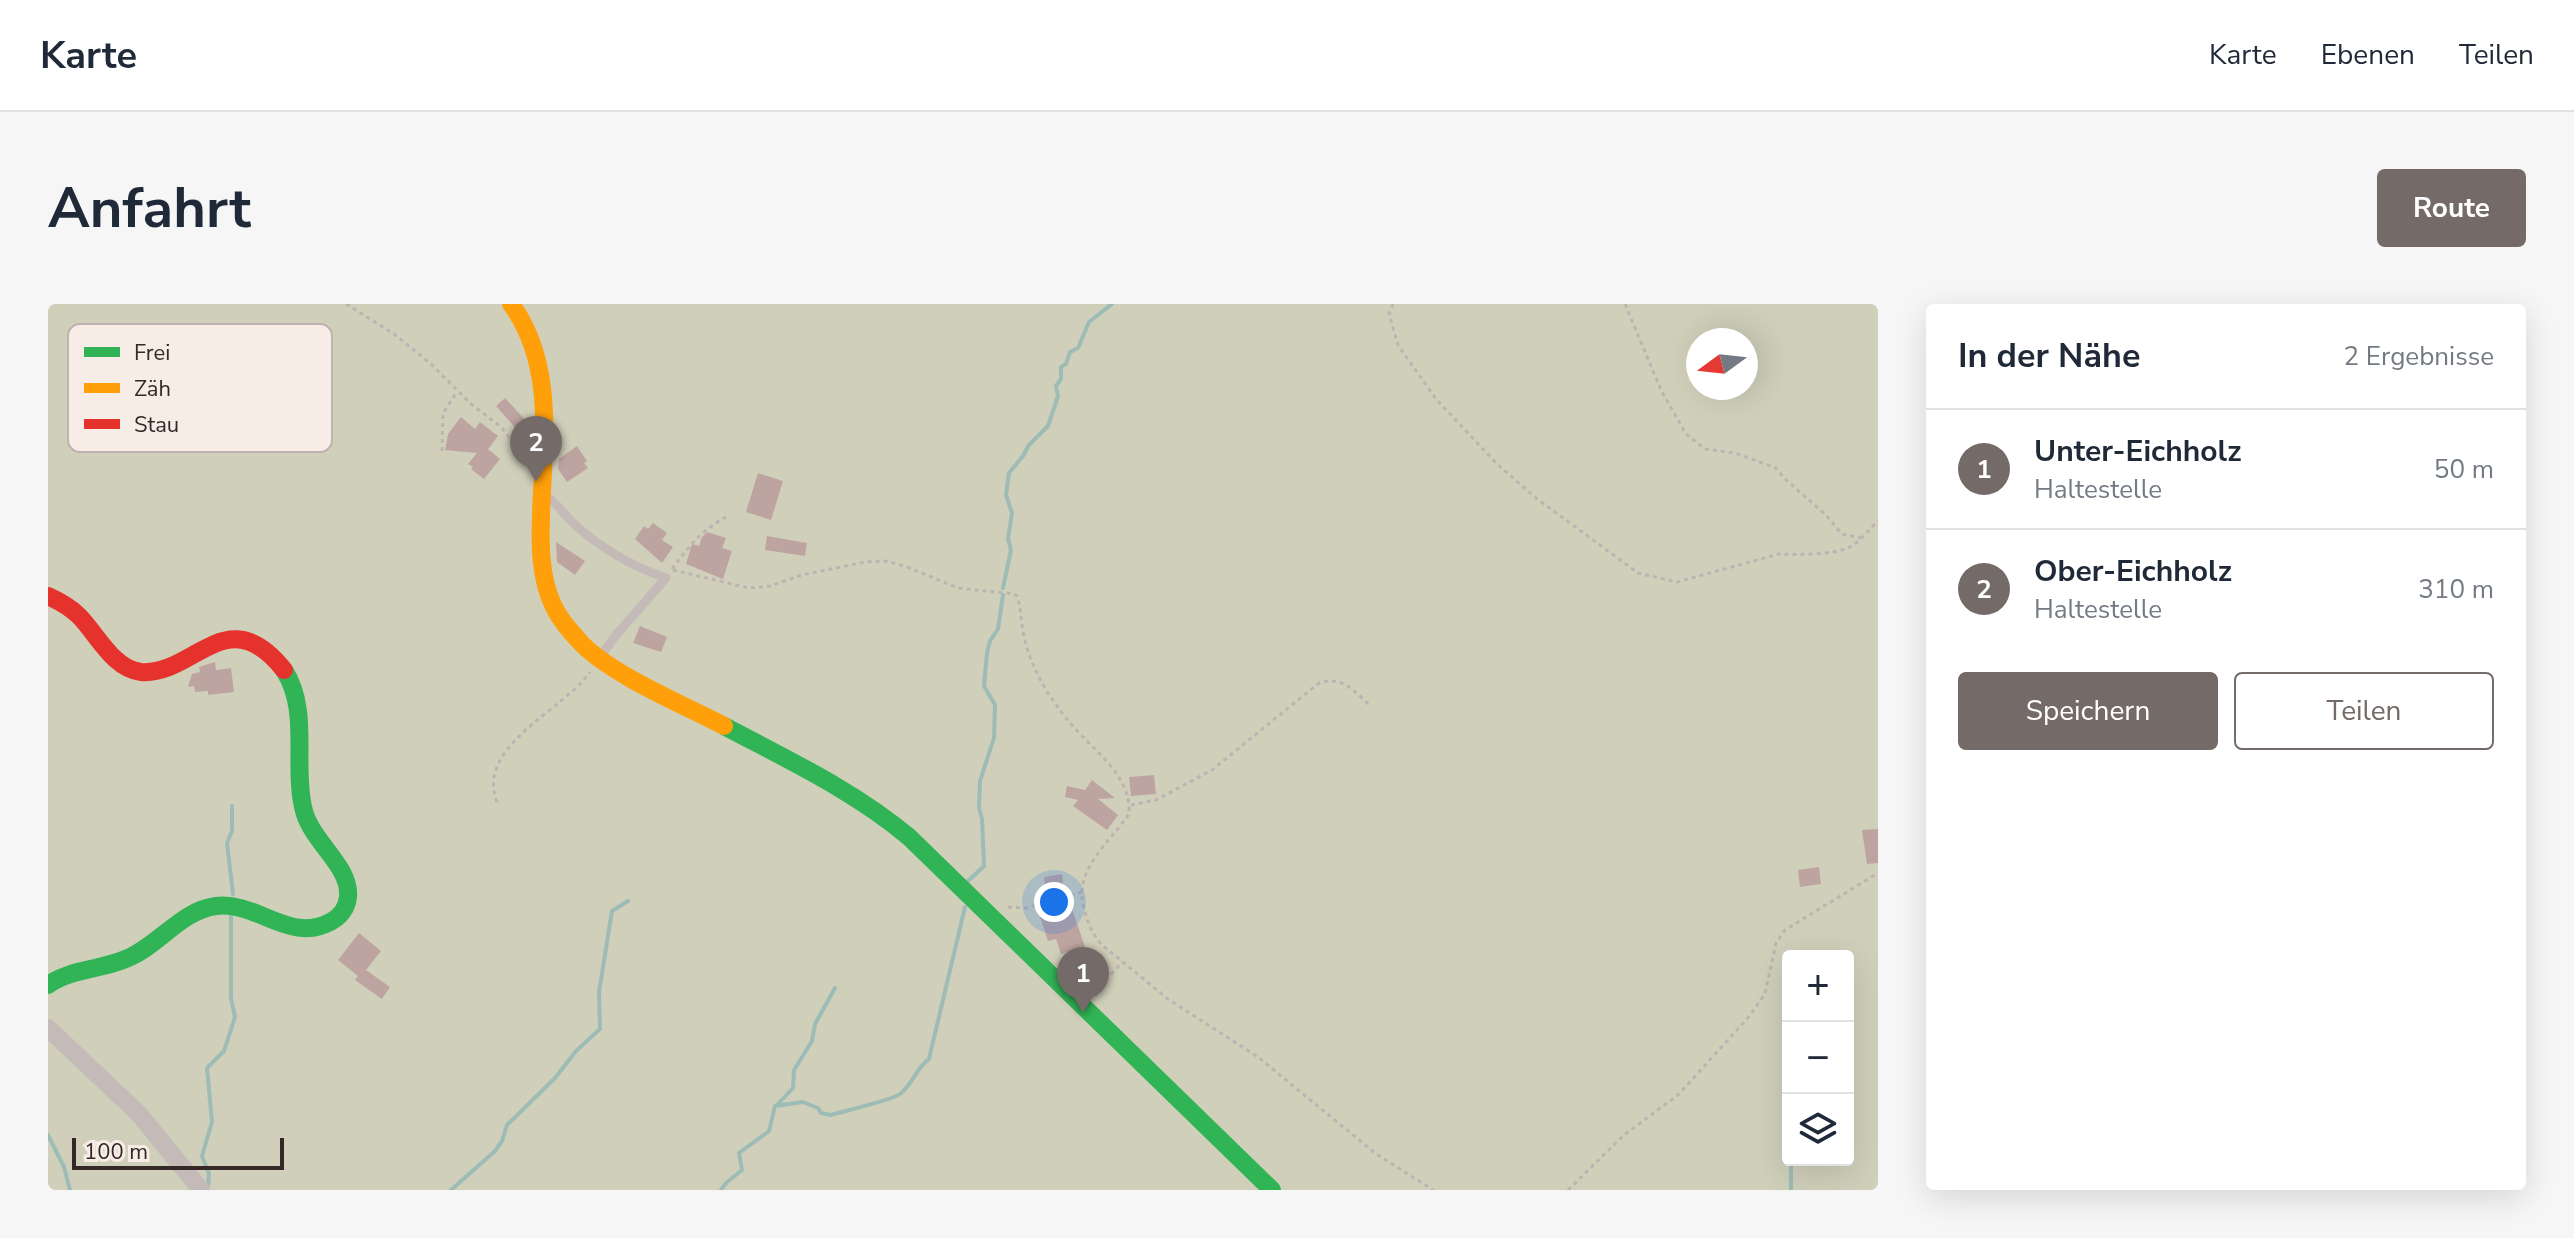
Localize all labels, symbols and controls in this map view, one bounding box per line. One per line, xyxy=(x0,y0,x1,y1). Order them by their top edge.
text: Karte xyxy=(40,30,137,81)
text: Karte xyxy=(2209,36,2277,74)
text: Ebenen xyxy=(2321,36,2415,74)
text: Teilen xyxy=(2459,36,2534,74)
button: Route xyxy=(2377,169,2526,247)
text: Anfahrt xyxy=(48,170,251,247)
legend xyxy=(68,324,332,452)
north arrow xyxy=(1686,328,1758,400)
text: In der Nähe xyxy=(1958,333,2140,379)
text: Frei xyxy=(134,338,170,368)
text: 2 Ergebnisse xyxy=(2344,339,2494,374)
text: Zäh xyxy=(134,374,171,404)
text: Stau xyxy=(134,410,179,440)
pin: 2 xyxy=(510,416,562,482)
text: Unter-Eichholz xyxy=(2034,431,2241,472)
text: 1 xyxy=(1976,452,1992,487)
text: 50 m xyxy=(2434,452,2494,487)
text: Haltestelle xyxy=(2034,472,2162,507)
text: Ober-Eichholz xyxy=(2034,551,2232,592)
text: 2 xyxy=(1976,572,1992,607)
text: 310 m xyxy=(2418,572,2494,607)
text: Haltestelle xyxy=(2034,592,2162,627)
button: Speichern xyxy=(1958,672,2218,750)
button: Teilen xyxy=(2234,672,2494,750)
your location xyxy=(1034,882,1074,922)
pin: 1 xyxy=(1057,947,1109,1013)
map controls xyxy=(1782,950,1854,1166)
button: + xyxy=(1782,950,1854,1022)
button: − xyxy=(1782,1022,1854,1094)
button: layers xyxy=(1782,1094,1854,1166)
scale bar xyxy=(72,1134,284,1170)
text: 100 m xyxy=(84,1137,148,1167)

